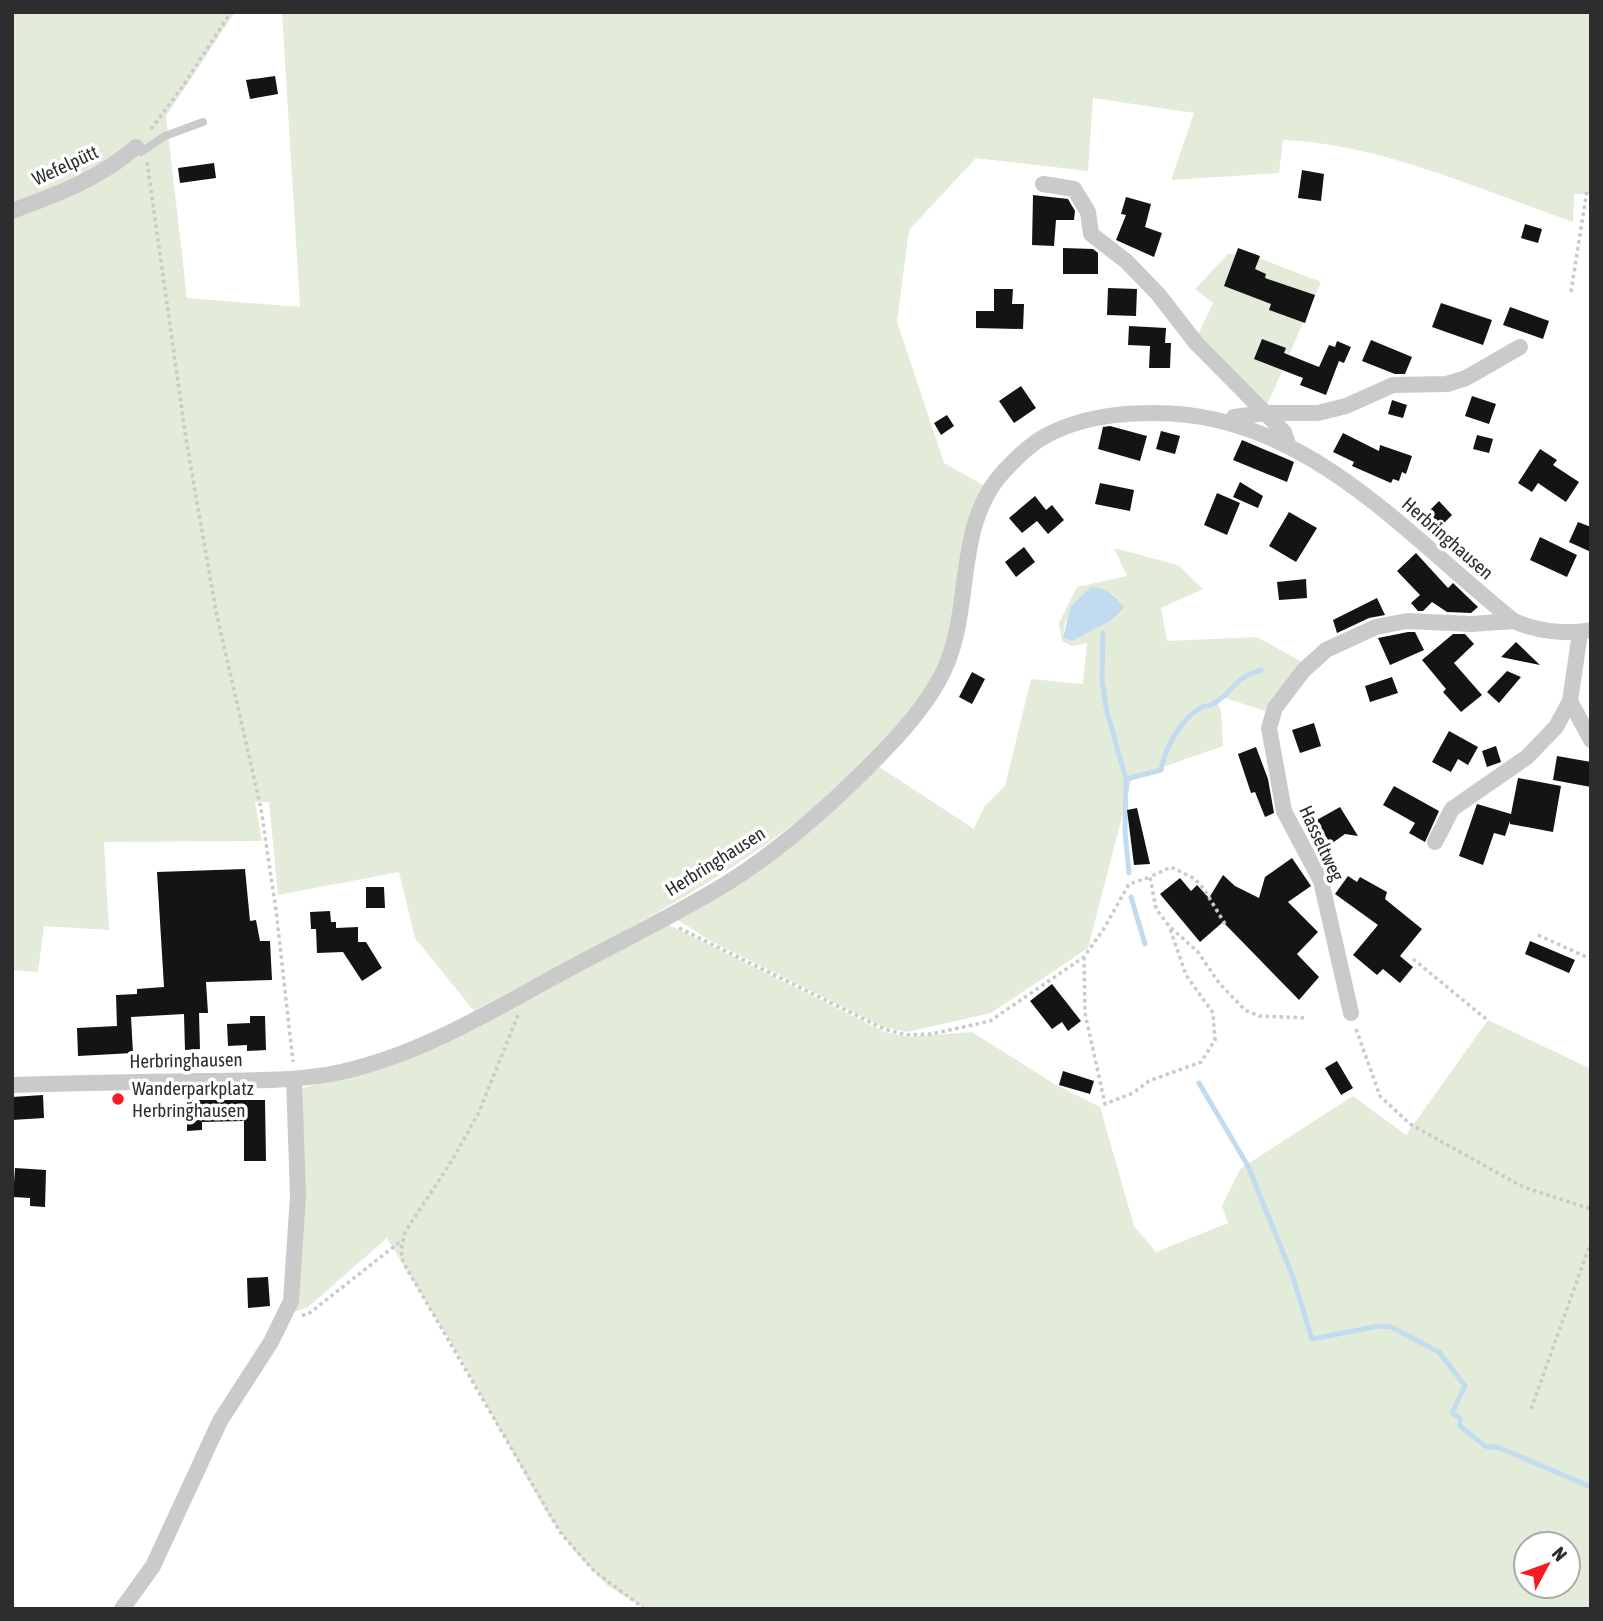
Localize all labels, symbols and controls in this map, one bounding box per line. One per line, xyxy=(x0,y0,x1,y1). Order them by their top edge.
street label: Wefelpütt xyxy=(29,140,101,190)
street label: Herbringhausen xyxy=(1398,492,1498,584)
street label: Hasseltweg xyxy=(1295,802,1349,885)
street label: Herbringhausen xyxy=(661,822,769,900)
street label: Herbringhausen xyxy=(129,1048,243,1072)
place label: Wanderparkplatz Herbringhausen xyxy=(132,1077,254,1121)
marker: Wanderparkplatz Herbringhausen xyxy=(110,1091,126,1107)
north arrow xyxy=(1512,1530,1582,1600)
text: N xyxy=(1548,1542,1572,1565)

